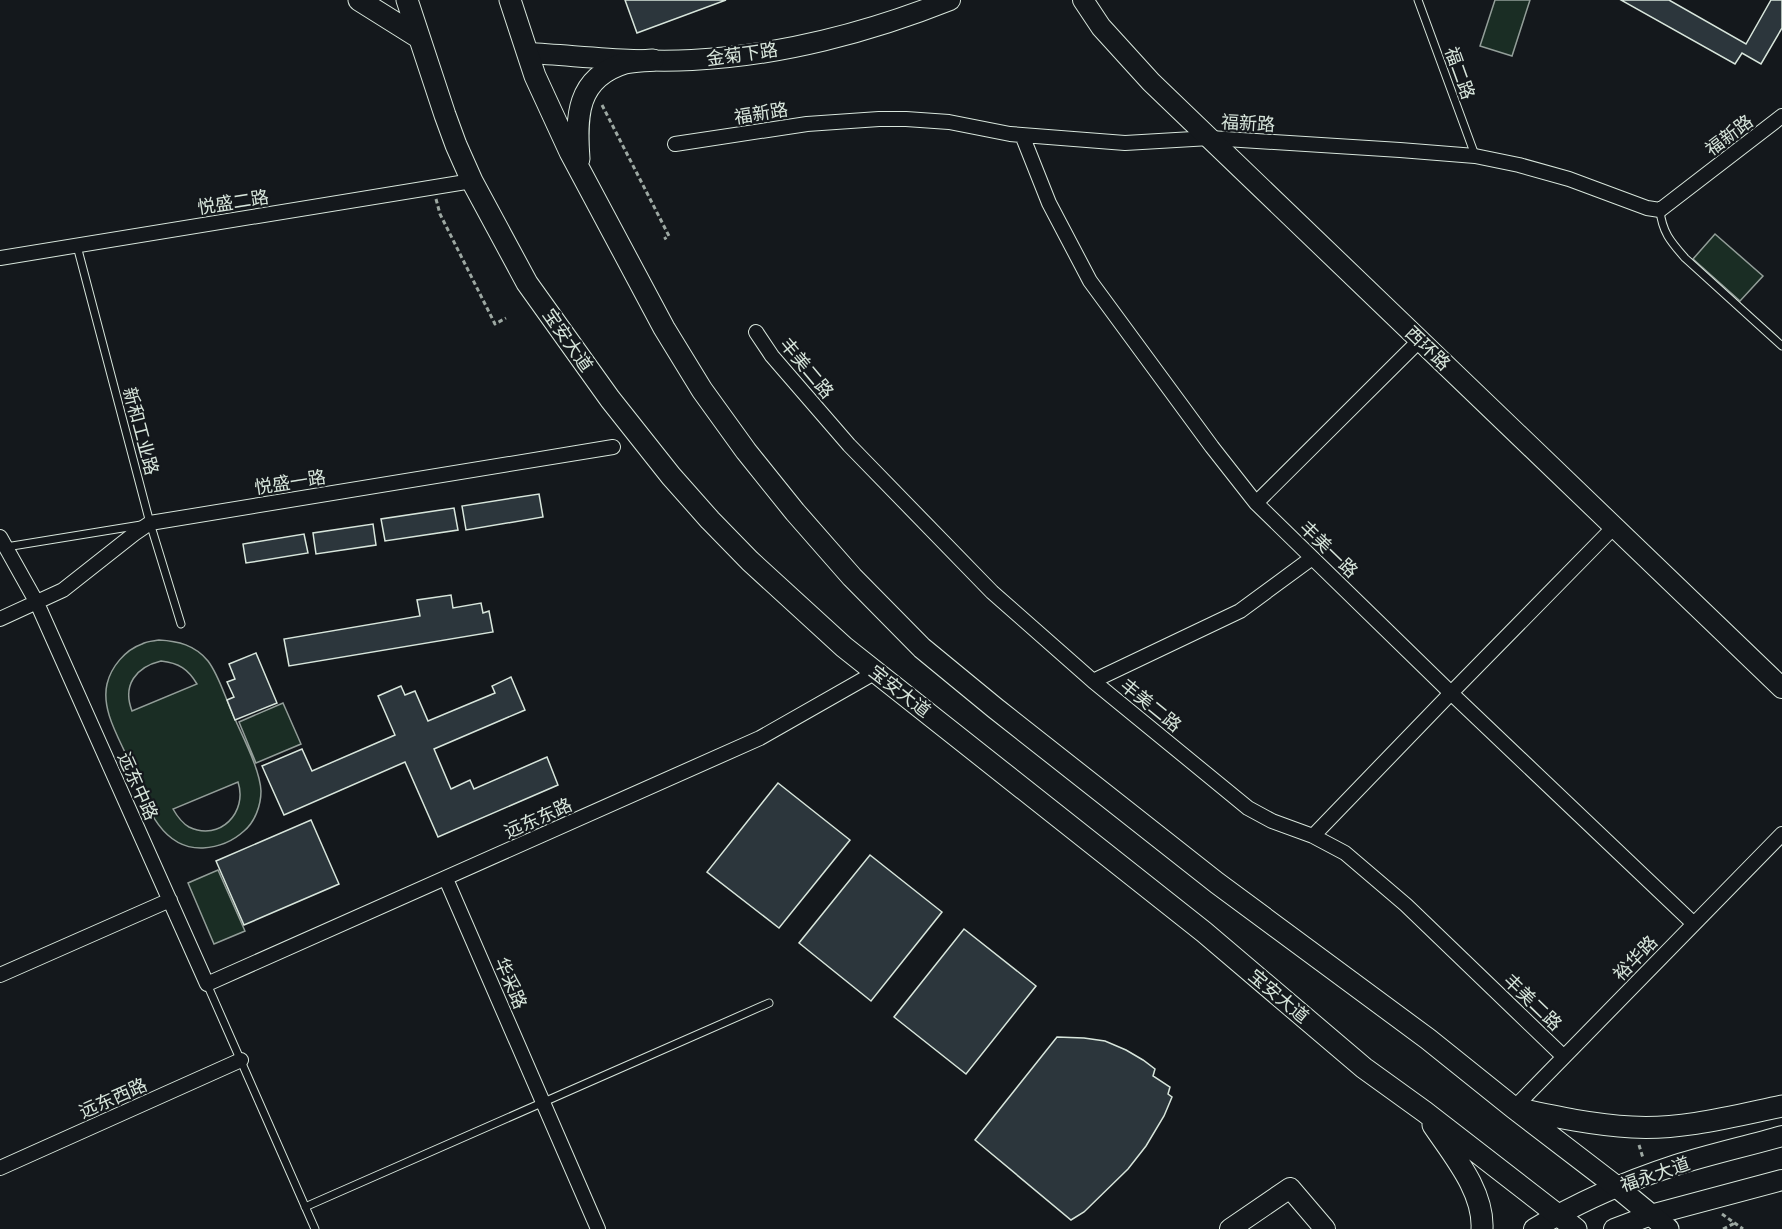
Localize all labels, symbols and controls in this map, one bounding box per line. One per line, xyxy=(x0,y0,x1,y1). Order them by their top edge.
street label: 金菊下路 xyxy=(705,37,779,71)
street label: 福二路 xyxy=(1439,43,1481,103)
street label: 福新路 xyxy=(732,96,790,130)
street label: 福新路 xyxy=(1220,109,1276,137)
street label: 福新路 xyxy=(1700,109,1758,161)
street label: 悦盛二路 xyxy=(195,184,271,220)
street label: 宝安大道 xyxy=(537,303,599,377)
street label: 西环路 xyxy=(1400,320,1456,376)
street label: 丰美二路 xyxy=(774,332,840,404)
street label: 新和工业路 xyxy=(117,384,165,478)
street label: 悦盛一路 xyxy=(252,464,328,500)
street label: 丰美一路 xyxy=(1294,515,1364,583)
street label: 宝安大道 xyxy=(864,659,936,723)
street label: 丰美二路 xyxy=(1115,673,1187,737)
street label: 远东中路 xyxy=(112,748,164,824)
street label: 远东东路 xyxy=(500,792,576,844)
street label: 裕华路 xyxy=(1607,930,1663,986)
street label: 华采路 xyxy=(489,953,533,1013)
street label: 宝安大道 xyxy=(1243,963,1315,1029)
street label: 丰美二路 xyxy=(1498,968,1568,1036)
street label: 远东西路 xyxy=(75,1072,151,1124)
street label: 福永大道 xyxy=(1617,1150,1693,1198)

